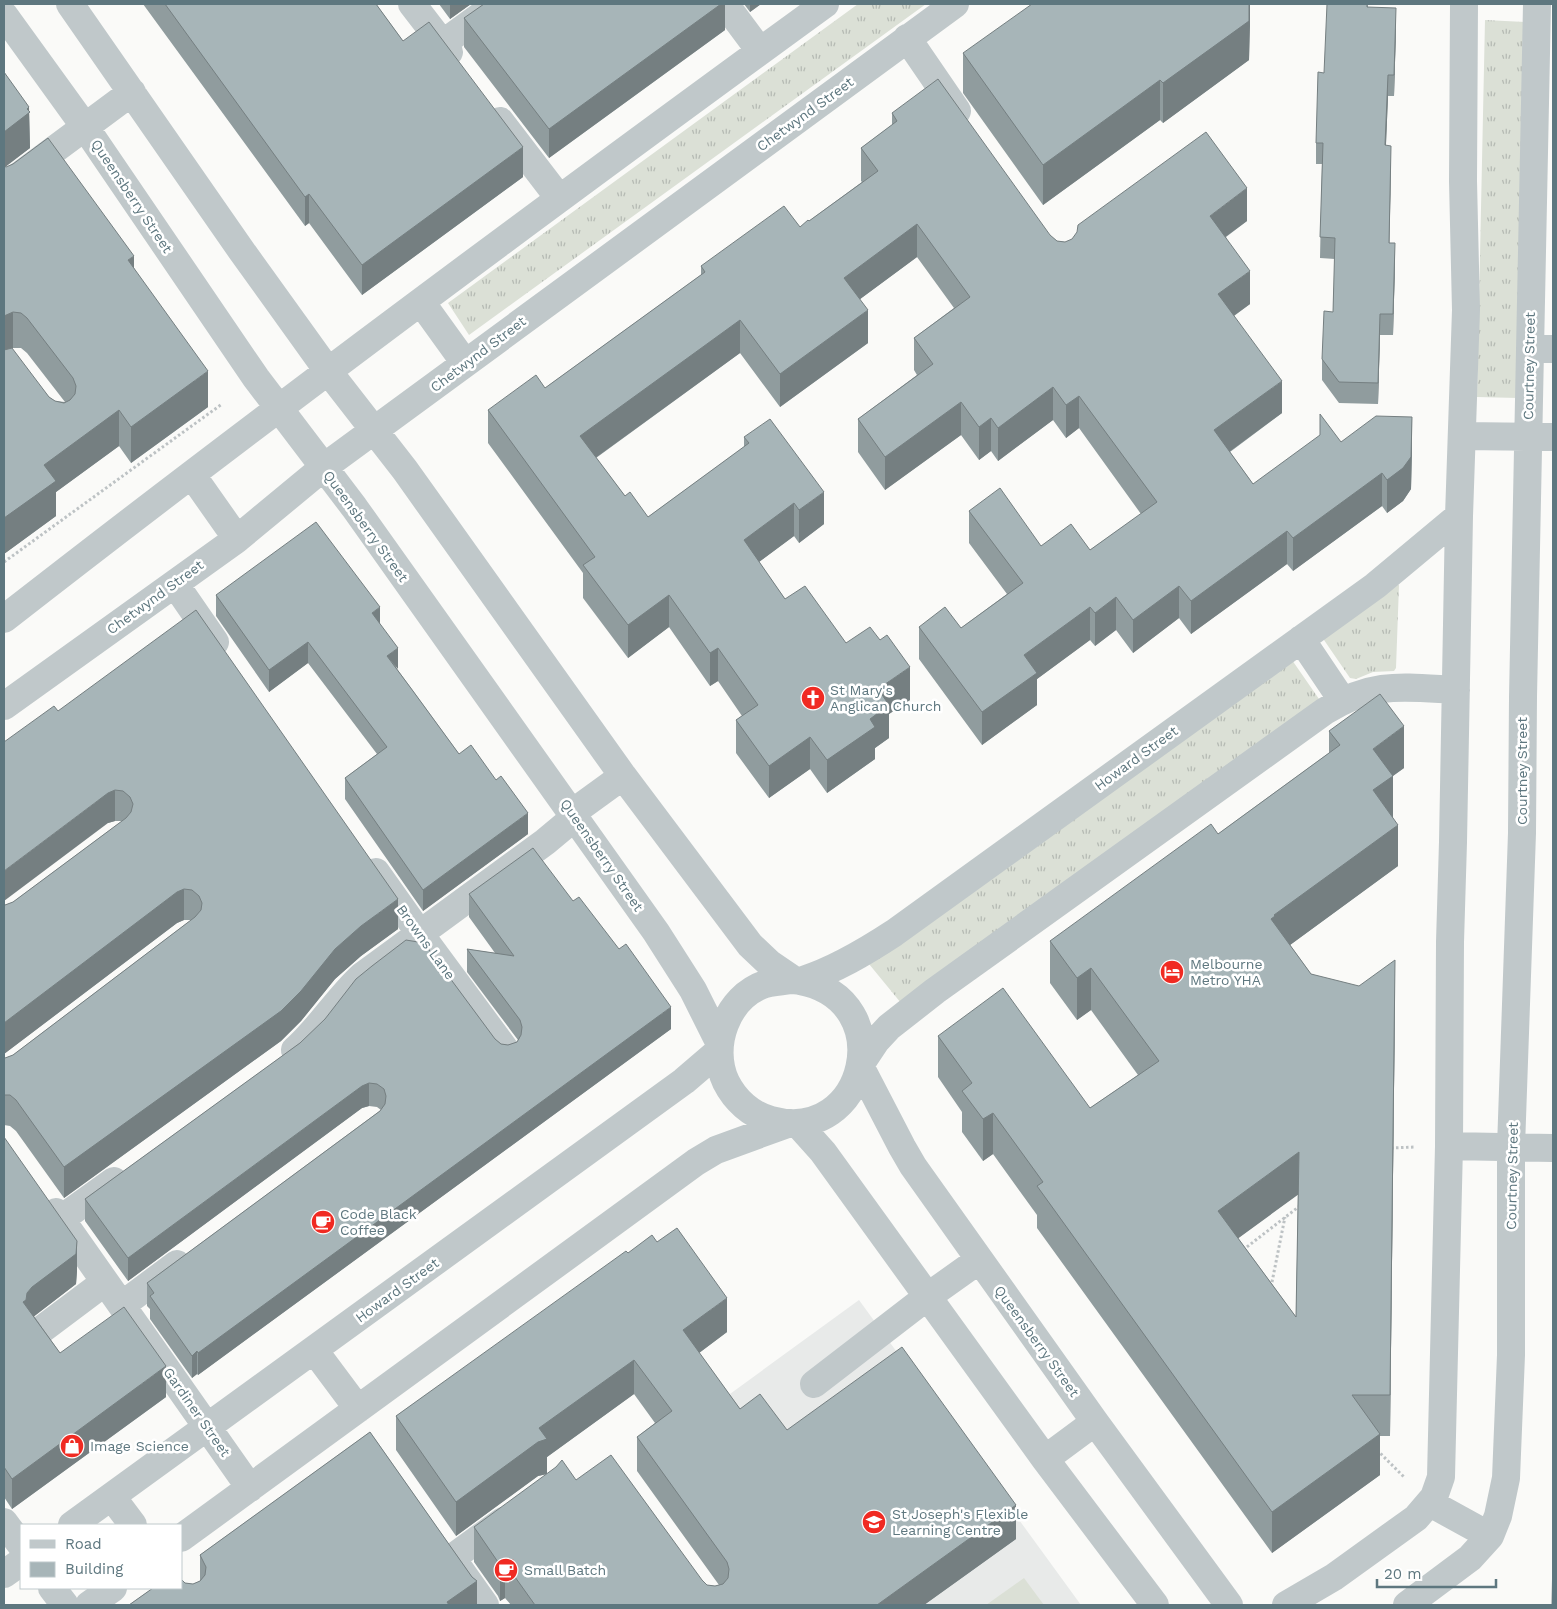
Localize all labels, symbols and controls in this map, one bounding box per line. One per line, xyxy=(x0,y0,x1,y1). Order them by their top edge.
street label: Chetwynd Street xyxy=(754,74,856,154)
street label: Queensberry Street xyxy=(88,136,176,256)
street label: Courtney Street xyxy=(1520,312,1538,420)
street label: Chetwynd Street xyxy=(427,313,529,395)
street label: Queensberry Street xyxy=(320,467,412,585)
street label: Chetwynd Street xyxy=(104,557,206,637)
place label: St Mary's Anglican Church xyxy=(830,682,941,714)
church icon: St Mary's Anglican Church xyxy=(800,685,826,711)
street label: Courtney Street xyxy=(1514,717,1530,825)
street label: Howard Street xyxy=(1091,722,1181,794)
street label: Queensberry Street xyxy=(557,796,647,914)
street label: Browns Lane xyxy=(394,902,458,982)
place label: Melbourne Metro YHA xyxy=(1190,956,1262,988)
hotel icon: Melbourne Metro YHA xyxy=(1159,959,1185,985)
street label: Courtney Street xyxy=(1503,1122,1521,1230)
place label: Code Black Coffee xyxy=(340,1206,417,1238)
cafe icon: Code Black Coffee xyxy=(310,1209,336,1235)
street label: Howard Street xyxy=(352,1254,442,1326)
street label: Queensberry Street xyxy=(991,1282,1083,1400)
street label: Gardiner Street xyxy=(160,1364,234,1460)
shop icon: Image Science xyxy=(59,1433,85,1459)
place label: Image Science xyxy=(90,1438,189,1454)
place label: St Joseph's Flexible Learning Centre xyxy=(892,1506,1028,1538)
school or university icon: St Joseph's Flexible Learning Centre xyxy=(861,1509,887,1535)
legend xyxy=(20,1524,182,1589)
text: Road xyxy=(65,1535,102,1553)
scale bar xyxy=(1377,1556,1496,1588)
cafe icon: Small Batch xyxy=(493,1557,519,1583)
text: Building xyxy=(65,1560,123,1578)
place label: Small Batch xyxy=(524,1562,606,1578)
text: 20 m xyxy=(1384,1565,1422,1583)

